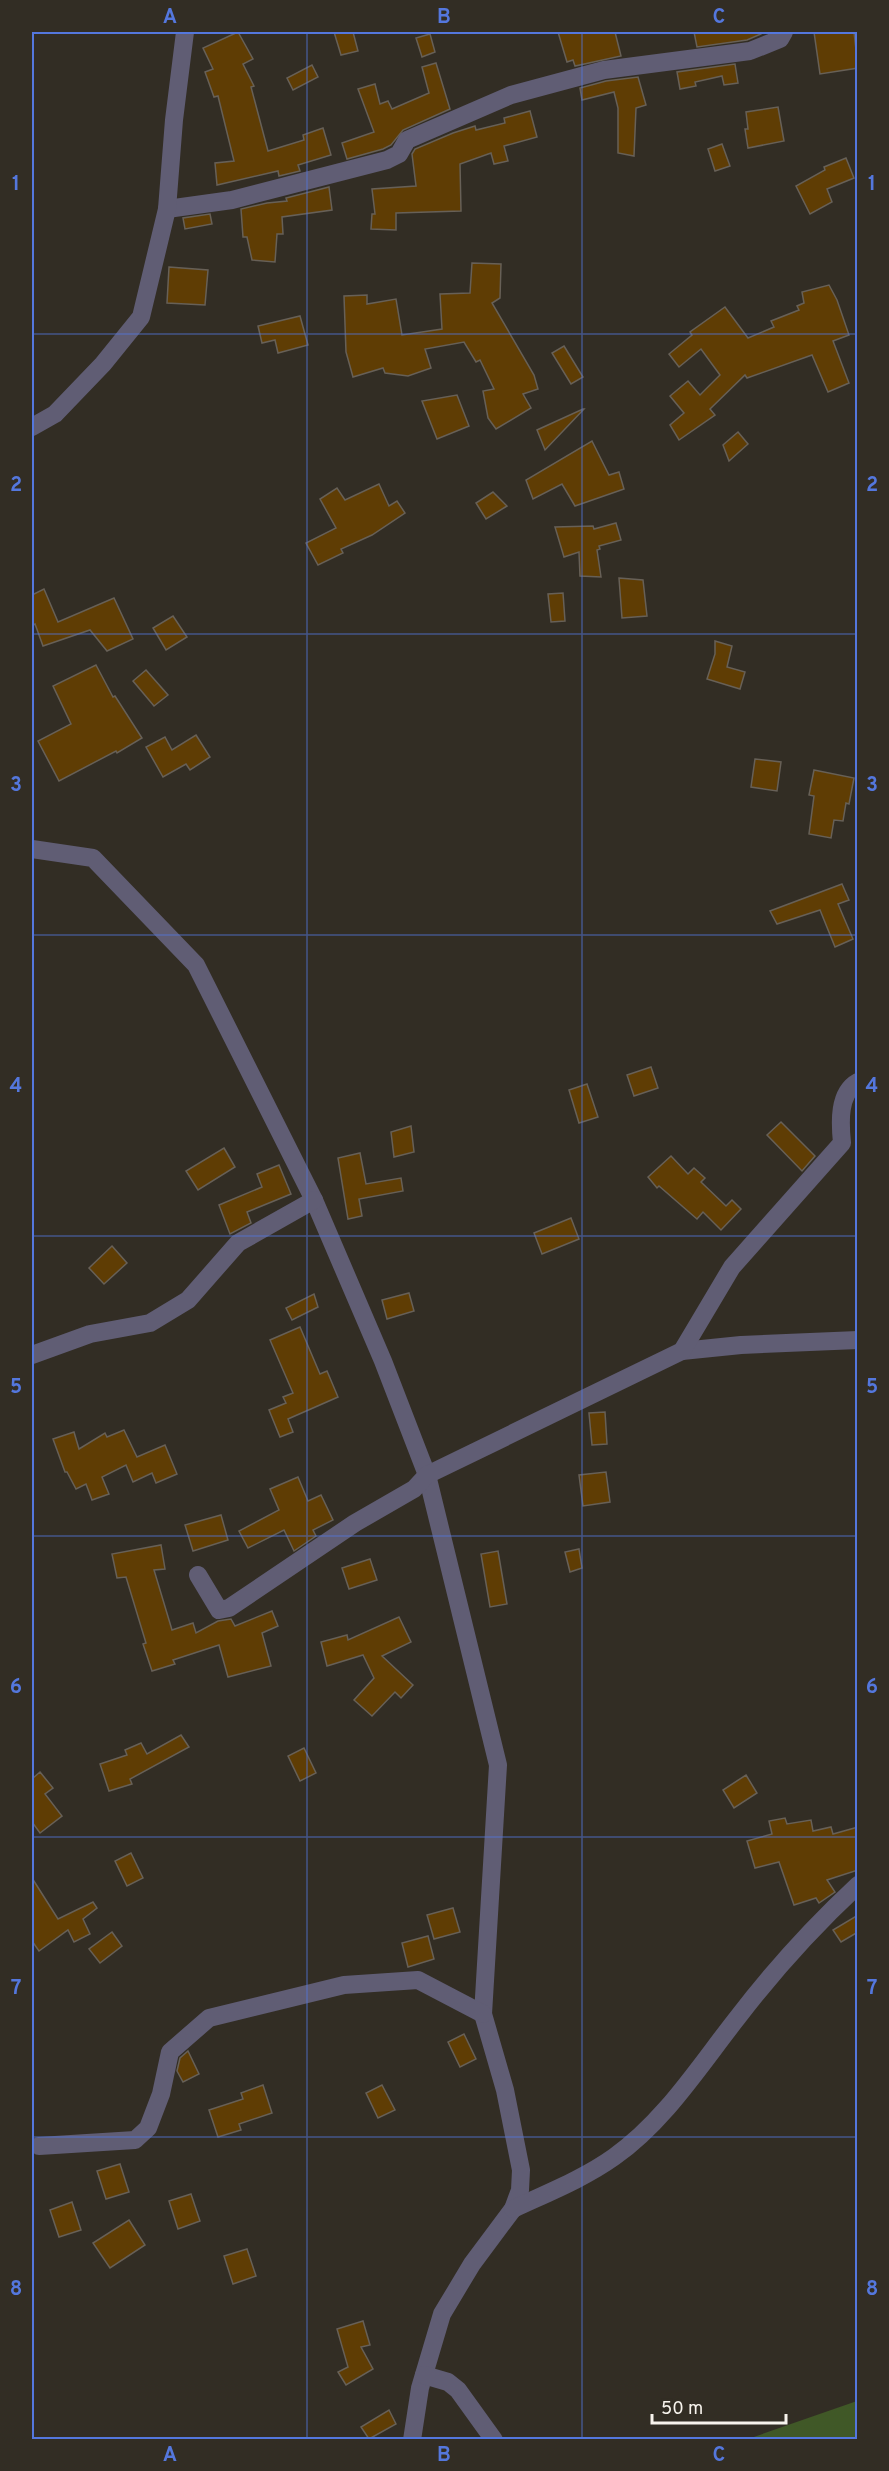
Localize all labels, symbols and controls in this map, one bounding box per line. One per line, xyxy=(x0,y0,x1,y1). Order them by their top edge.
text: A xyxy=(163,5,177,31)
text: B xyxy=(437,5,451,31)
text: C xyxy=(713,5,725,31)
text: 1 xyxy=(12,172,20,198)
text: 1 xyxy=(868,172,876,198)
text: 2 xyxy=(10,473,22,499)
text: 2 xyxy=(866,473,878,499)
text: 3 xyxy=(10,773,22,799)
text: 3 xyxy=(866,773,878,799)
text: 4 xyxy=(10,1074,22,1100)
text: 4 xyxy=(866,1074,878,1100)
text: 5 xyxy=(10,1375,22,1401)
text: 5 xyxy=(866,1375,878,1401)
text: 6 xyxy=(10,1675,22,1701)
text: 6 xyxy=(866,1675,878,1701)
text: 7 xyxy=(11,1976,21,2002)
text: 7 xyxy=(867,1976,877,2002)
text: 8 xyxy=(10,2277,22,2303)
text: 8 xyxy=(866,2277,878,2303)
scale bar xyxy=(652,2387,786,2425)
text: 50 m xyxy=(661,2398,703,2421)
text: A xyxy=(163,2443,177,2469)
text: B xyxy=(437,2443,451,2469)
text: C xyxy=(713,2443,725,2469)

